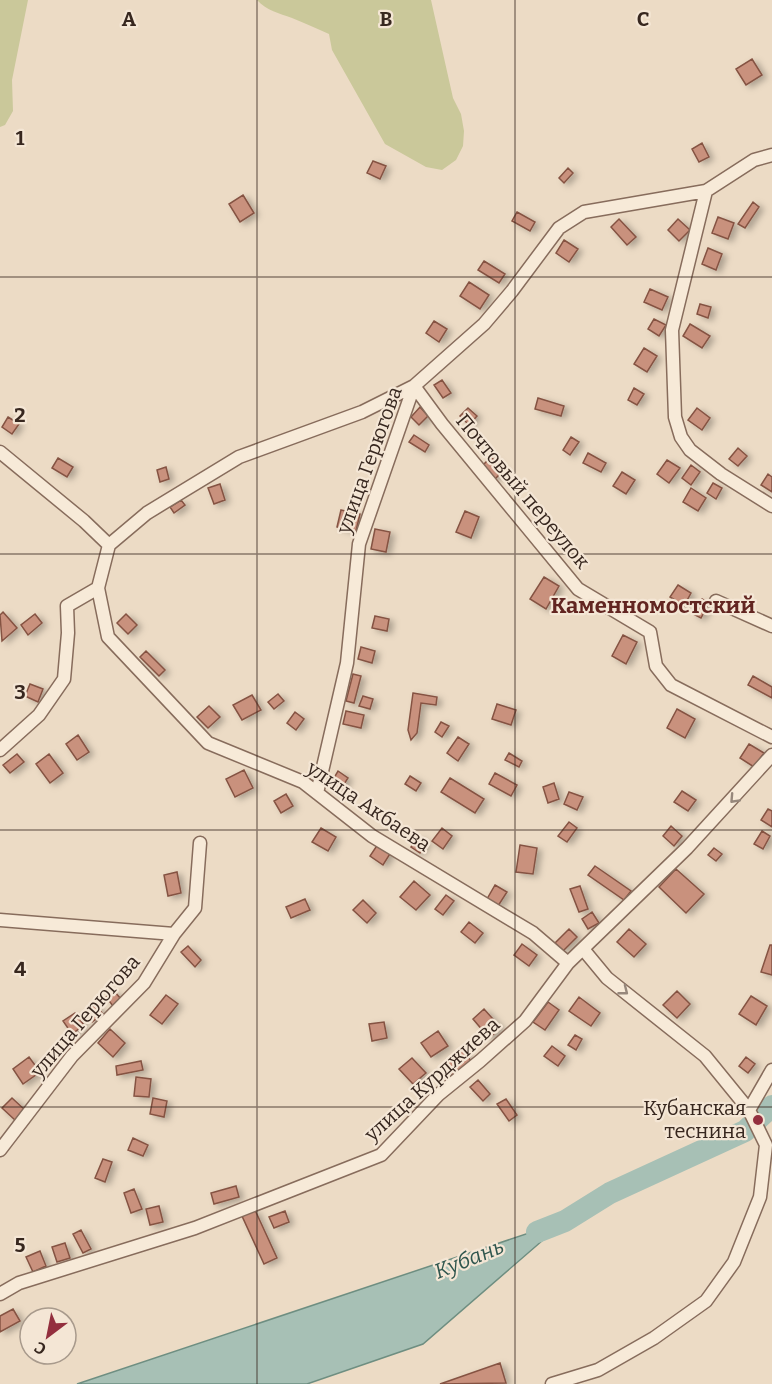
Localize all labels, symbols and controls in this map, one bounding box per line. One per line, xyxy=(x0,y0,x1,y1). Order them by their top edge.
text: A xyxy=(122,7,137,31)
text: B xyxy=(380,7,393,31)
text: C xyxy=(637,7,649,31)
text: 1 xyxy=(16,126,25,150)
street label: улица Герюгова xyxy=(331,383,407,538)
text: 2 xyxy=(14,403,26,427)
street label: Почтовый переулок xyxy=(451,409,595,573)
district label: Каменномостский xyxy=(551,592,755,619)
text: 3 xyxy=(14,680,26,704)
street label: улица Акбаева xyxy=(302,755,436,856)
one-way arrow xyxy=(730,792,741,802)
street label: улица Герюгова xyxy=(25,950,145,1083)
text: 4 xyxy=(14,957,26,981)
one-way arrow xyxy=(617,984,628,995)
street label: улица Курджиева xyxy=(359,1012,505,1147)
place label: Кубанская теснина xyxy=(643,1096,746,1143)
marker: Кубанская теснина xyxy=(751,1113,765,1127)
text: 5 xyxy=(15,1233,26,1257)
water label: Кубань xyxy=(430,1233,508,1285)
north arrow xyxy=(18,1306,78,1366)
text: С xyxy=(31,1338,50,1359)

